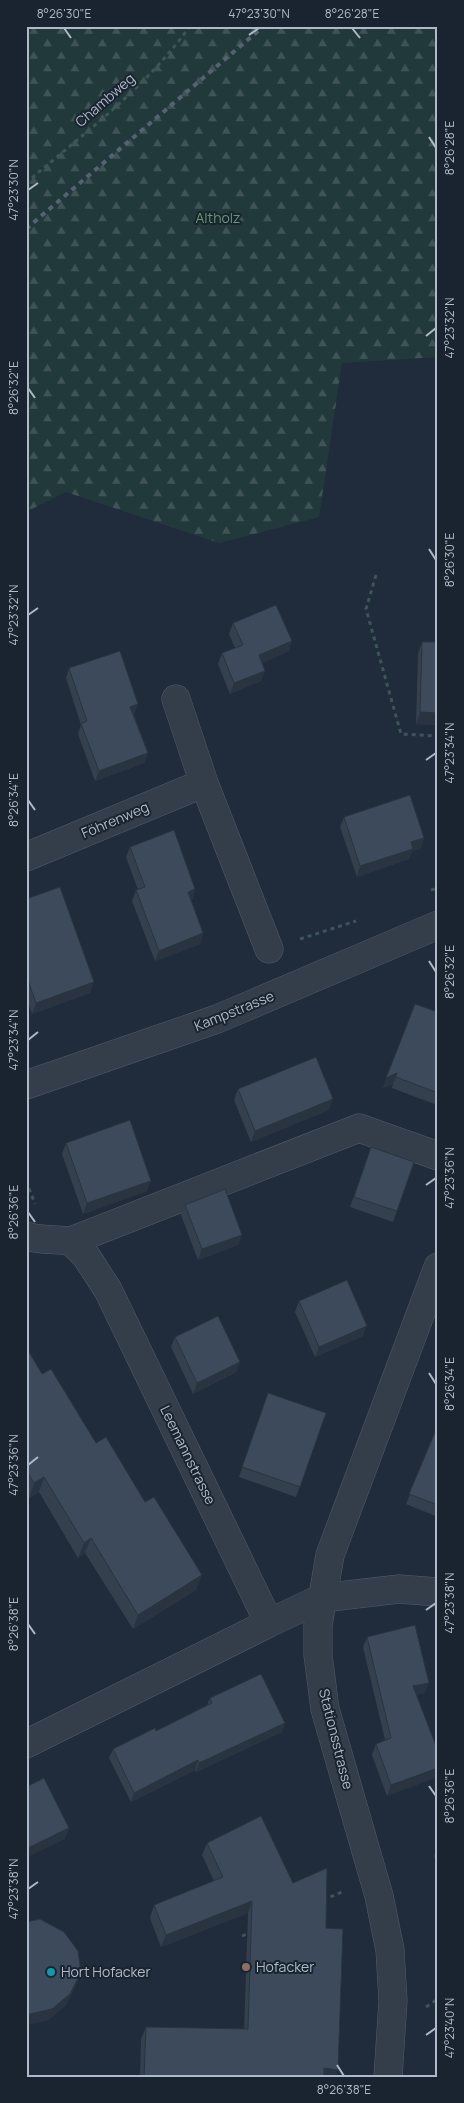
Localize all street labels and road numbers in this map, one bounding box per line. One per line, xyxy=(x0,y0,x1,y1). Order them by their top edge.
street label: Chambweg xyxy=(71,69,138,131)
street label: Föhrenweg xyxy=(78,797,151,842)
street label: Kampstrasse xyxy=(191,986,277,1035)
street label: Leemannstrasse xyxy=(156,1402,221,1507)
street label: Stationsstrasse xyxy=(315,1686,358,1791)

